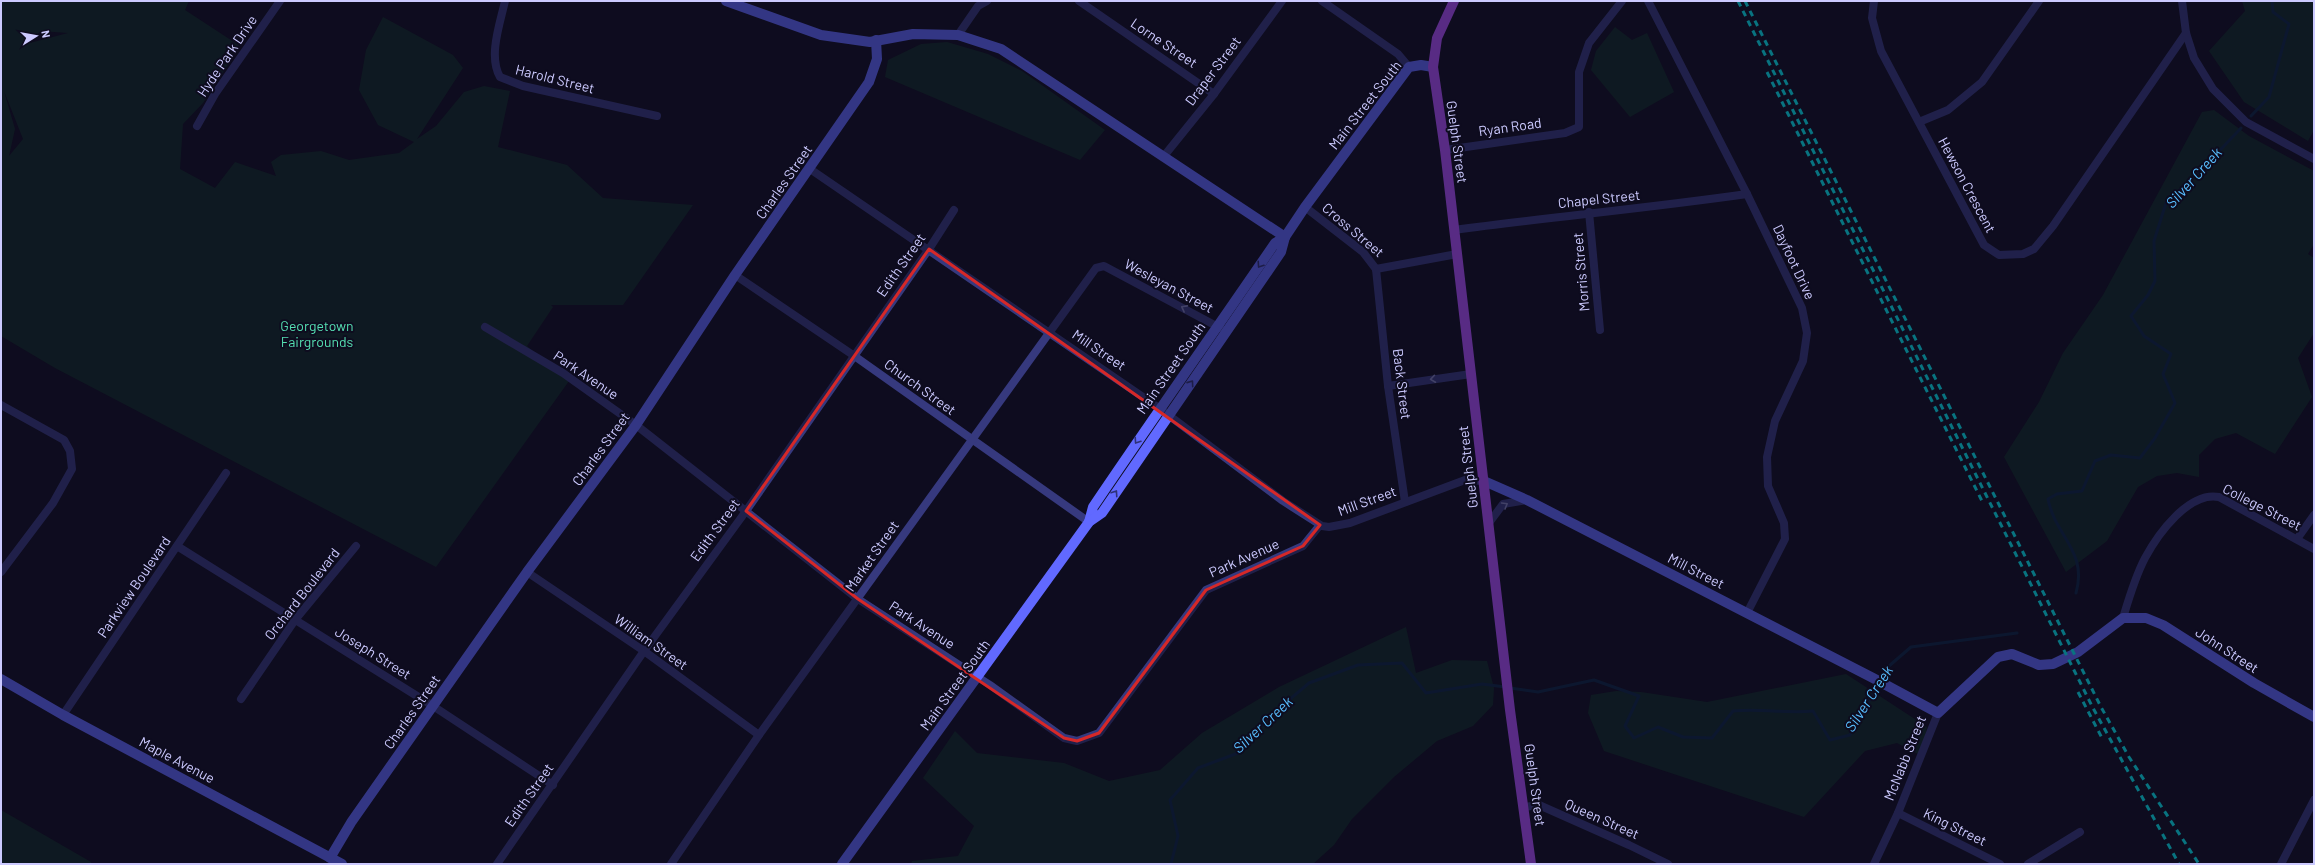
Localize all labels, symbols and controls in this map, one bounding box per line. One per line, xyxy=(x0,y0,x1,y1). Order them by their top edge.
street label: Hyde Park Drive xyxy=(193,12,260,100)
street label: Lorne Street xyxy=(1128,14,1201,71)
north arrow xyxy=(16,16,56,56)
text: N xyxy=(39,29,53,39)
street label: Draper Street xyxy=(1181,33,1244,109)
street label: Main Street South xyxy=(1325,57,1405,153)
street label: Harold Street xyxy=(514,60,596,97)
street label: Guelph Street xyxy=(1443,100,1472,184)
street label: Ryan Road xyxy=(1477,114,1542,139)
street label: Hewson Crescent xyxy=(1935,134,2000,235)
street label: Charles Street xyxy=(752,141,815,222)
water label: Silver Creek xyxy=(2161,143,2226,211)
street label: Chapel Street xyxy=(1557,186,1641,211)
street label: Cross Street xyxy=(1319,199,1388,260)
street label: Dayfoot Drive xyxy=(1770,222,1819,302)
street label: Edith Street xyxy=(873,230,929,300)
street label: Morris Street xyxy=(1569,232,1592,312)
street label: Wesleyan Street xyxy=(1122,255,1217,316)
one-way arrow xyxy=(1257,261,1264,268)
one-way arrow xyxy=(1180,306,1188,313)
park label: Georgetown Fairgrounds xyxy=(280,317,354,350)
street label: Main Street South xyxy=(1133,319,1209,417)
street label: Mill Street xyxy=(1069,325,1129,374)
street label: Park Avenue xyxy=(551,347,622,403)
street label: Back Street xyxy=(1390,348,1415,420)
street label: Church Street xyxy=(881,355,959,418)
one-way arrow xyxy=(1430,374,1436,383)
one-way arrow xyxy=(1186,380,1194,387)
street label: Charles Street xyxy=(568,409,633,489)
street label: Guelph Street xyxy=(1454,425,1481,509)
one-way arrow xyxy=(1135,436,1142,443)
street label: College Street xyxy=(2220,479,2304,534)
street label: Mill Street xyxy=(1335,482,1398,519)
one-way arrow xyxy=(1110,491,1117,498)
street label: Edith Street xyxy=(686,495,743,564)
one-way arrow xyxy=(1501,502,1508,510)
street label: Market Street xyxy=(841,517,902,594)
street label: Parkview Boulevard xyxy=(93,533,174,641)
street label: Park Avenue xyxy=(1206,535,1281,581)
street label: Orchard Boulevard xyxy=(260,544,343,643)
street label: Mill Street xyxy=(1665,549,1727,592)
street label: Park Avenue xyxy=(886,597,958,652)
street label: William Street xyxy=(611,610,691,673)
street label: Joseph Street xyxy=(332,623,414,683)
street label: John Street xyxy=(2193,623,2262,676)
street label: Main Street South xyxy=(916,636,993,733)
water label: Silver Creek xyxy=(1840,661,1897,735)
street label: Charles Street xyxy=(380,671,443,752)
water label: Silver Creek xyxy=(1229,692,1296,756)
street label: McNabb Street xyxy=(1880,713,1929,803)
street label: Maple Avenue xyxy=(137,733,218,787)
street label: Guelph Street xyxy=(1521,743,1550,827)
street label: Edith Street xyxy=(501,760,557,830)
street label: Queen Street xyxy=(1563,795,1642,842)
street label: King Street xyxy=(1921,804,1990,849)

